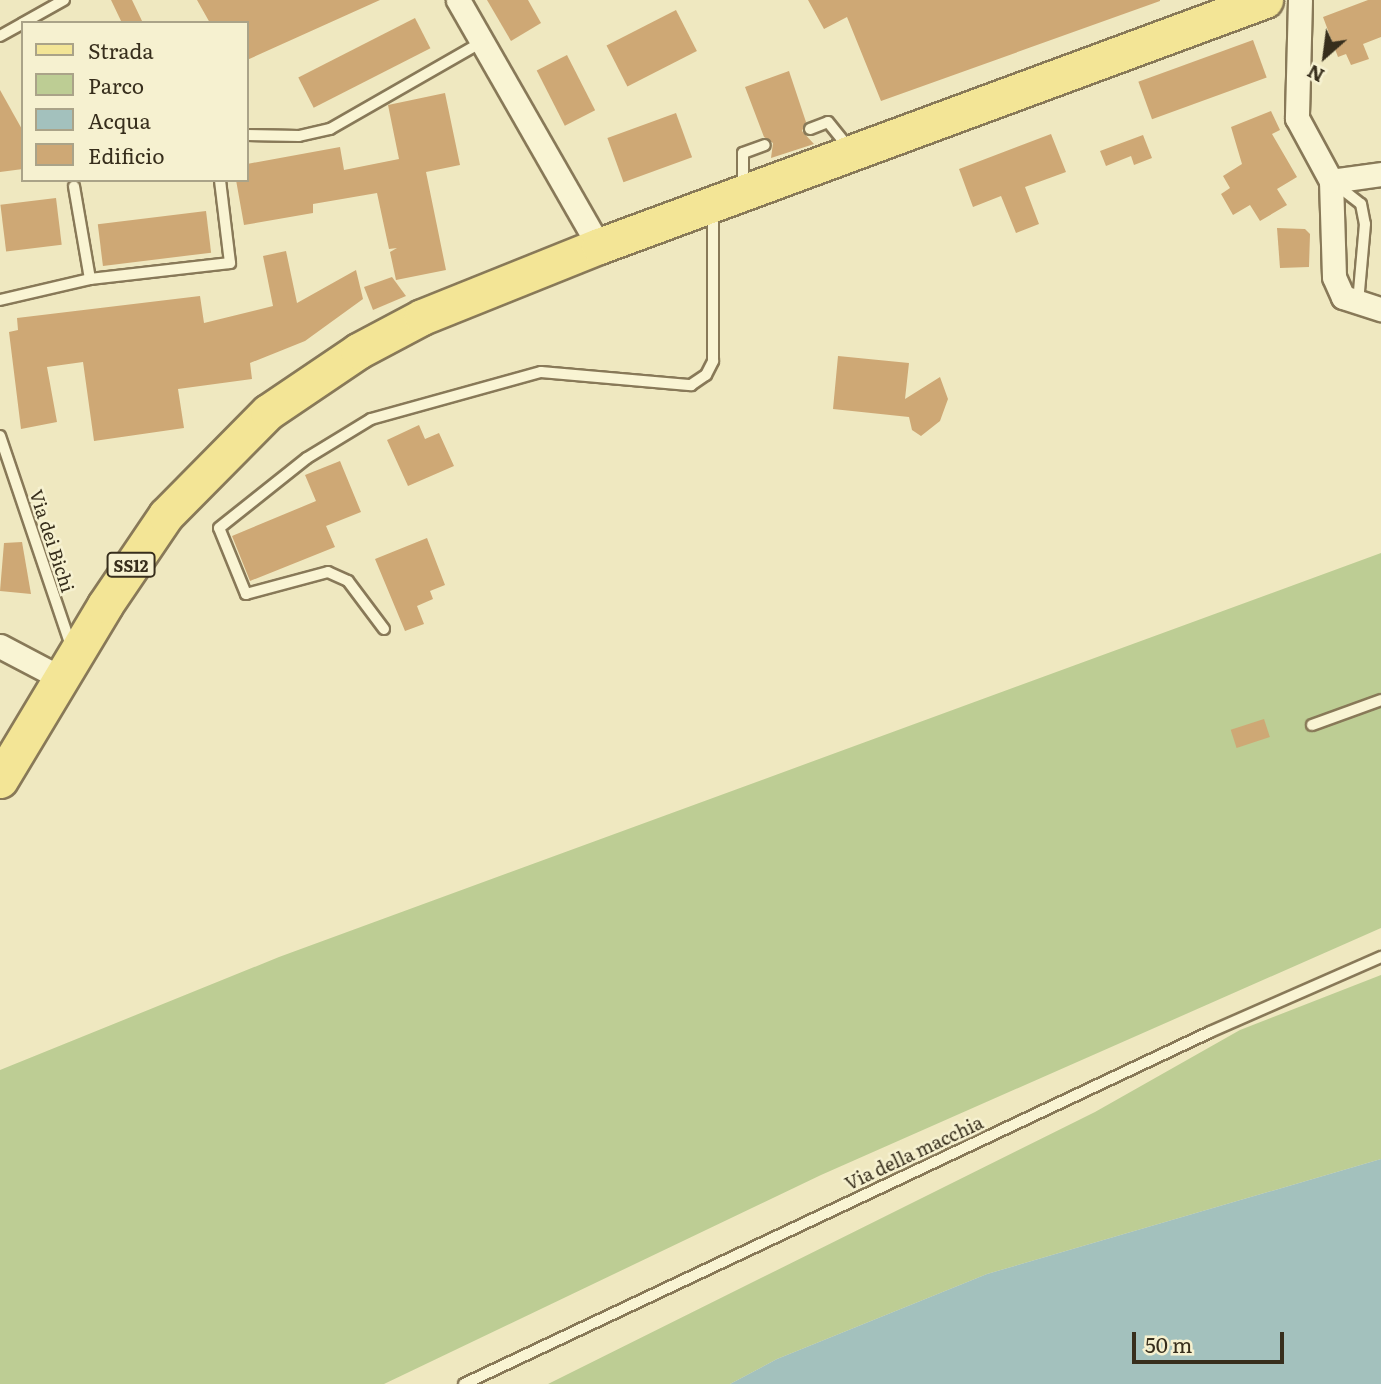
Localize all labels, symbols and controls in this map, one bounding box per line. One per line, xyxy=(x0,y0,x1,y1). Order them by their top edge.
legend xyxy=(21,21,248,182)
north arrow xyxy=(1290,21,1360,91)
text: Strada xyxy=(88,34,154,65)
text: N xyxy=(1302,58,1329,91)
text: Parco xyxy=(88,69,144,100)
text: Acqua xyxy=(88,104,151,135)
text: Edificio xyxy=(88,139,164,170)
street label: Via dei Bichi xyxy=(25,487,79,595)
road number: SS12 xyxy=(106,552,156,578)
street label: Via della macchia xyxy=(841,1112,987,1194)
scale bar xyxy=(1136,1318,1288,1362)
text: 50 m xyxy=(1145,1328,1192,1359)

